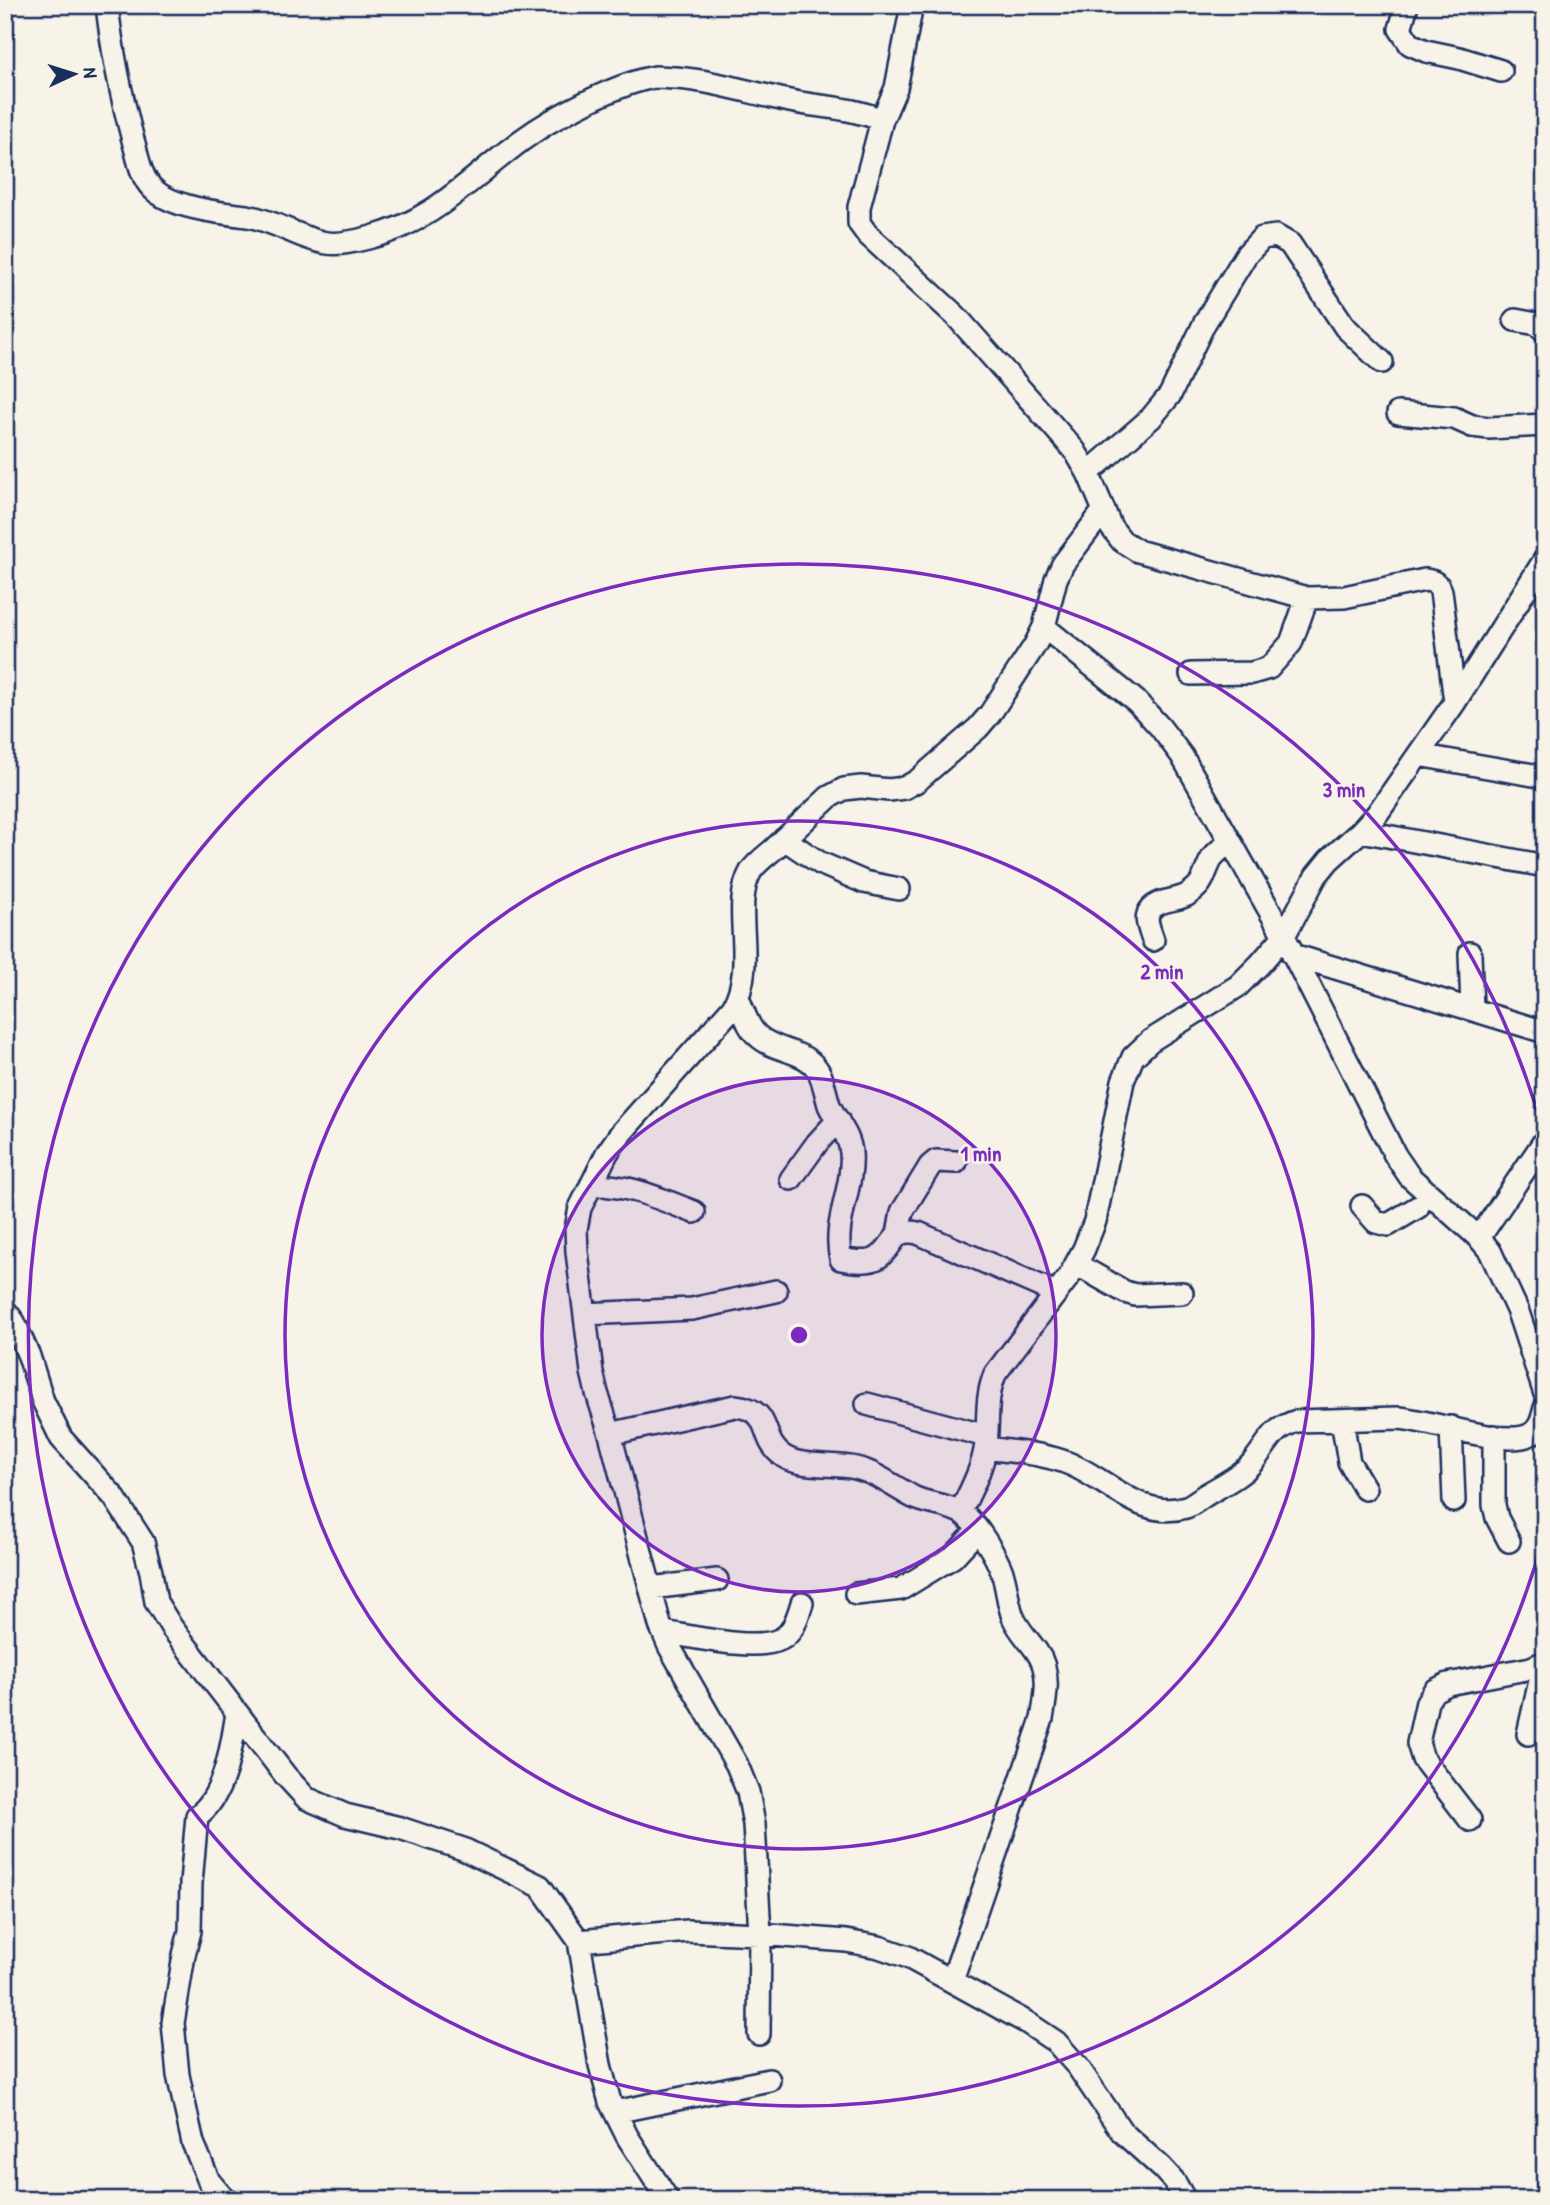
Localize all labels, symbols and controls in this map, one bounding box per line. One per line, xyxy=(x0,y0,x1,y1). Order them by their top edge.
north arrow xyxy=(38,38,108,108)
text: N xyxy=(78,67,104,79)
text: 3 min xyxy=(1323,775,1365,804)
text: 2 min xyxy=(1140,957,1184,986)
text: 1 min xyxy=(961,1139,1001,1168)
centre of rings xyxy=(787,1323,811,1347)

